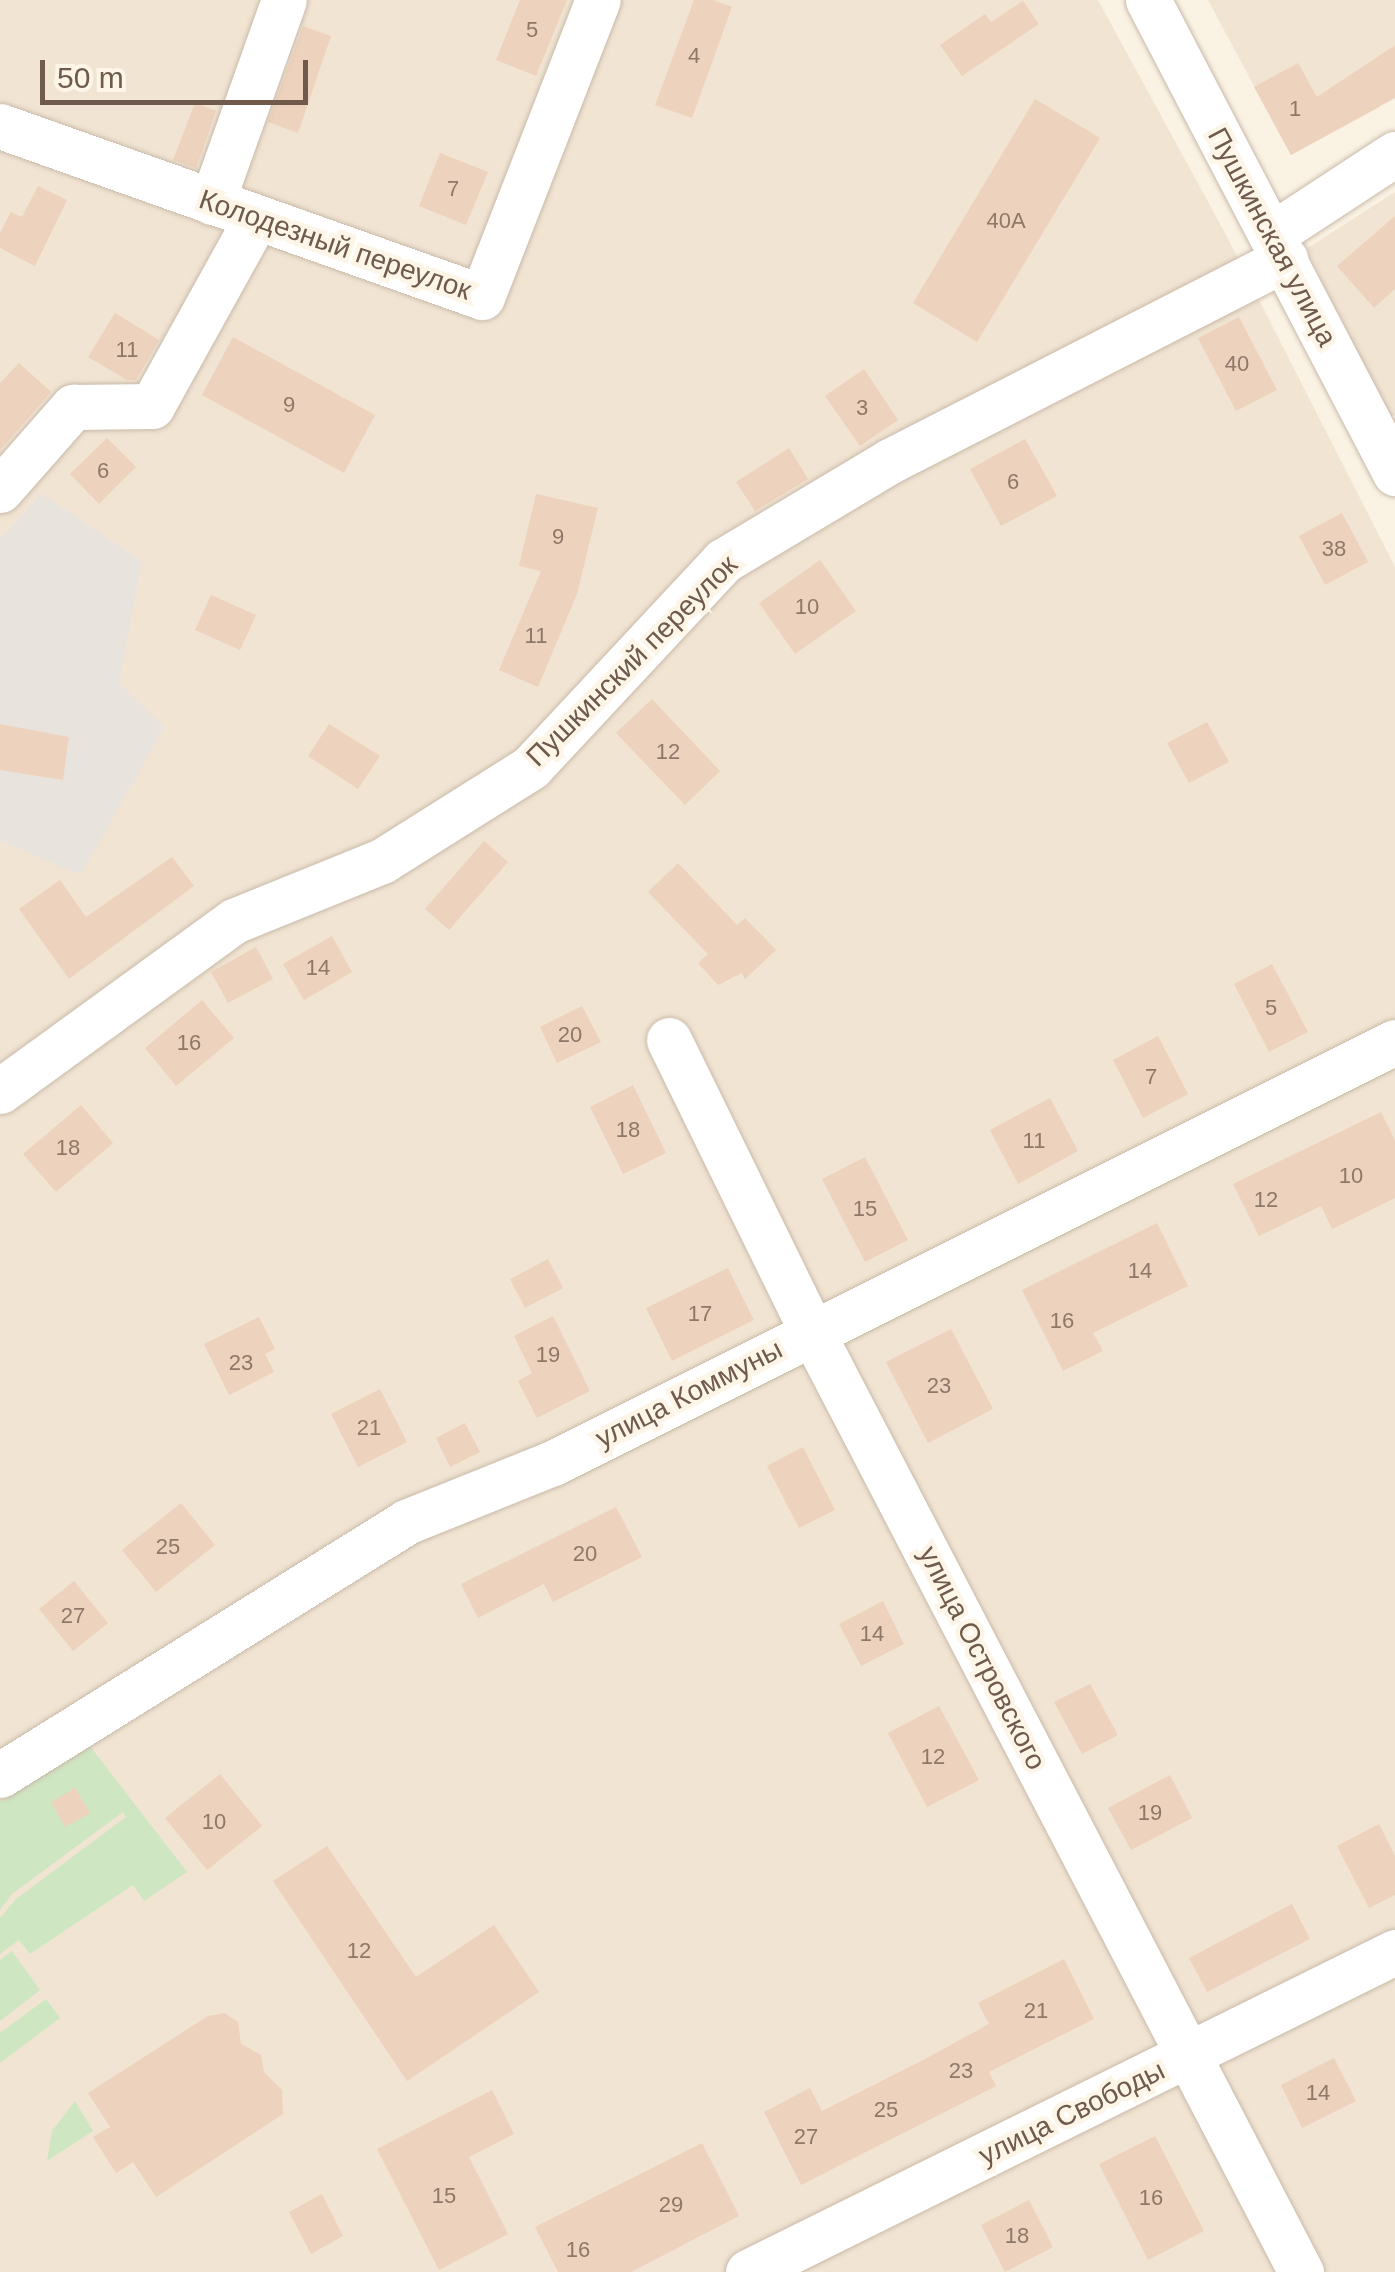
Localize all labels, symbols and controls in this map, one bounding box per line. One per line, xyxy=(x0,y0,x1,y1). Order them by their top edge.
house number: 5 xyxy=(526,17,538,43)
scale bar xyxy=(45,40,312,102)
house number: 4 xyxy=(688,43,700,69)
text: 50 m xyxy=(57,61,124,94)
house number: 1 xyxy=(1289,96,1301,122)
street label: Пушкинская улица xyxy=(1200,122,1344,352)
house number: 7 xyxy=(447,176,459,202)
street label: Колодезный переулок xyxy=(195,183,475,307)
house number: 40А xyxy=(986,208,1026,234)
house number: 11 xyxy=(116,337,138,363)
house number: 40 xyxy=(1225,351,1249,377)
house number: 9 xyxy=(283,392,295,418)
house number: 3 xyxy=(856,395,868,421)
house number: 6 xyxy=(97,458,109,484)
house number: 6 xyxy=(1007,469,1019,495)
house number: 9 xyxy=(552,524,564,550)
house number: 38 xyxy=(1322,536,1346,562)
street label: Пушкинский переулок xyxy=(519,548,745,774)
house number: 10 xyxy=(795,594,819,620)
house number: 11 xyxy=(525,623,547,649)
house number: 12 xyxy=(656,739,680,765)
house number: 14 xyxy=(306,955,330,981)
house number: 5 xyxy=(1265,995,1277,1021)
house number: 20 xyxy=(558,1022,582,1048)
house number: 16 xyxy=(177,1030,201,1056)
house number: 7 xyxy=(1145,1064,1157,1090)
house number: 18 xyxy=(616,1117,640,1143)
house number: 11 xyxy=(1023,1128,1045,1154)
house number: 18 xyxy=(56,1135,80,1161)
house number: 10 xyxy=(1339,1163,1363,1189)
house number: 12 xyxy=(1254,1187,1278,1213)
house number: 15 xyxy=(853,1196,877,1222)
house number: 14 xyxy=(1128,1258,1152,1284)
house number: 17 xyxy=(688,1301,712,1327)
house number: 16 xyxy=(1050,1308,1074,1334)
street label: улица Коммуны xyxy=(590,1332,788,1456)
house number: 19 xyxy=(536,1342,560,1368)
house number: 23 xyxy=(229,1350,253,1376)
house number: 23 xyxy=(927,1373,951,1399)
house number: 21 xyxy=(357,1415,381,1441)
house number: 25 xyxy=(156,1534,180,1560)
house number: 20 xyxy=(573,1541,597,1567)
street label: улица Островского xyxy=(911,1541,1053,1775)
house number: 27 xyxy=(61,1603,85,1629)
house number: 14 xyxy=(860,1621,884,1647)
house number: 12 xyxy=(921,1744,945,1770)
house number: 19 xyxy=(1138,1800,1162,1826)
house number: 10 xyxy=(202,1809,226,1835)
house number: 12 xyxy=(347,1938,371,1964)
house number: 21 xyxy=(1024,1998,1048,2024)
street label: улица Свободы xyxy=(974,2054,1170,2172)
house number: 23 xyxy=(949,2058,973,2084)
house number: 14 xyxy=(1306,2080,1330,2106)
house number: 25 xyxy=(874,2097,898,2123)
house number: 27 xyxy=(794,2124,818,2150)
house number: 15 xyxy=(432,2183,456,2209)
house number: 16 xyxy=(1139,2185,1163,2211)
house number: 29 xyxy=(659,2192,683,2218)
house number: 18 xyxy=(1005,2223,1029,2249)
house number: 16 xyxy=(566,2237,590,2263)

